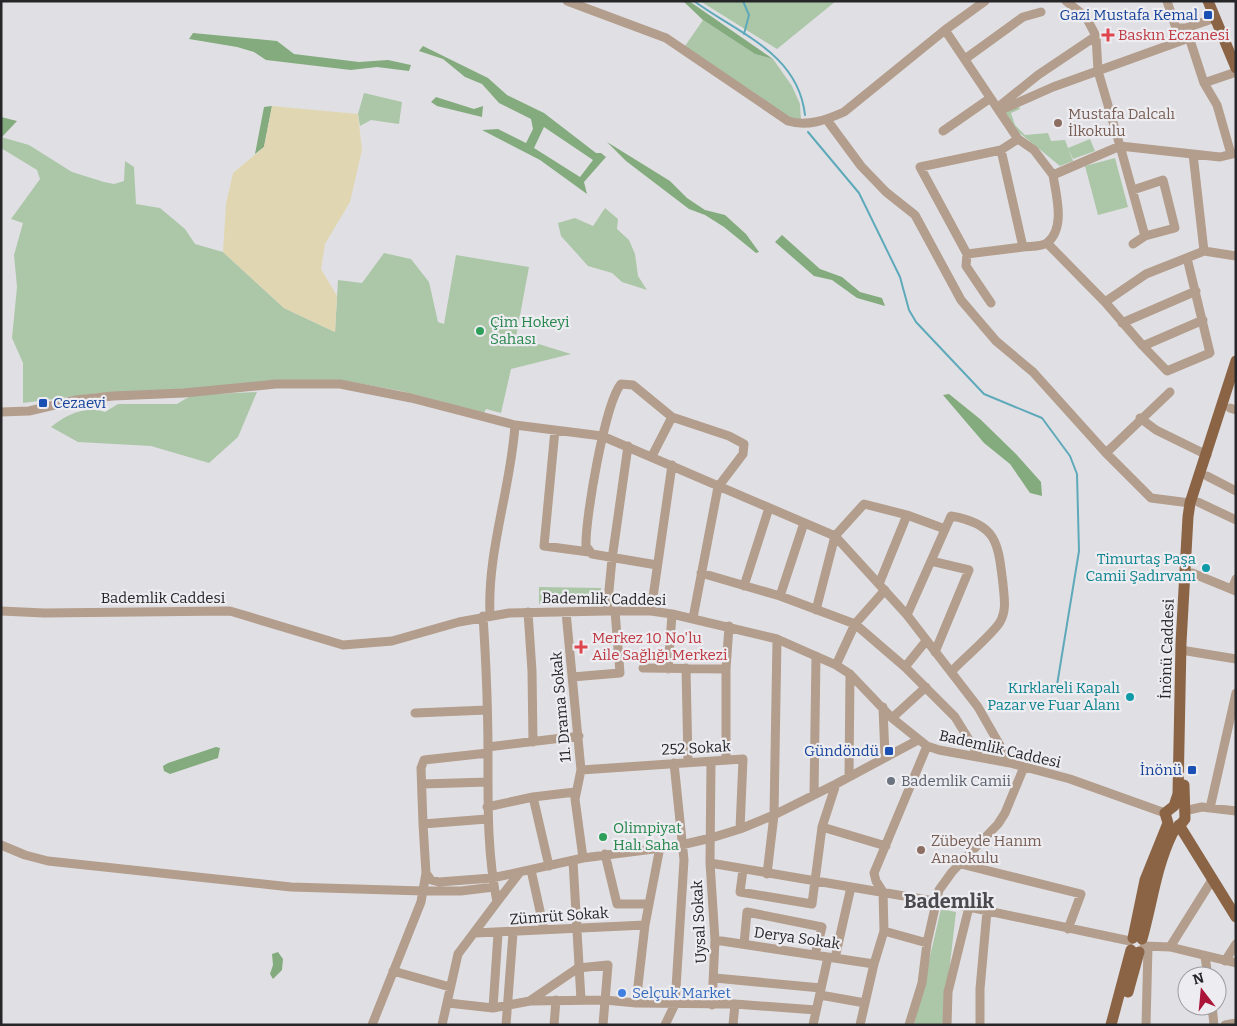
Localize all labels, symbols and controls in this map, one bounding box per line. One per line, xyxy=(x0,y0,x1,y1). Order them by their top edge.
place label: Gazi Mustafa Kemal xyxy=(1060,6,1198,24)
marker: Gazi Mustafa Kemal xyxy=(1202,9,1214,21)
place label: Baskın Eczanesi xyxy=(1118,26,1230,44)
marker: Baskın Eczanesi xyxy=(1102,29,1114,41)
place label: Mustafa Dalcalı İlkokulu xyxy=(1068,105,1176,140)
marker: Mustafa Dalcalı İlkokulu xyxy=(1052,117,1064,129)
place label: Çim Hokeyi Sahası xyxy=(490,313,570,348)
marker: Çim Hokeyi Sahası xyxy=(474,325,486,337)
place label: Cezaevi xyxy=(53,394,107,412)
marker: Cezaevi xyxy=(37,397,49,409)
place label: Timurtaş Paşa Camii Şadırvanı xyxy=(1085,550,1197,585)
marker: Timurtaş Paşa Camii Şadırvanı xyxy=(1200,562,1212,574)
street label: Bademlik Caddesi xyxy=(101,589,226,607)
street label: Bademlik Caddesi xyxy=(542,589,667,609)
street label: İnönü Caddesi xyxy=(1156,598,1178,699)
place label: Merkez 10 No'lu Aile Sağlığı Merkezi xyxy=(592,629,728,664)
marker: Merkez 10 No'lu Aile Sağlığı Merkezi xyxy=(574,640,588,654)
street label: 11. Drama Sokak xyxy=(547,650,575,763)
place label: Kırklareli Kapalı Pazar ve Fuar Alanı xyxy=(987,679,1121,714)
marker: Kırklareli Kapalı Pazar ve Fuar Alanı xyxy=(1124,691,1136,703)
street label: Bademlik Caddesi xyxy=(937,726,1063,772)
street label: 252 Sokak xyxy=(661,737,732,759)
place label: Gündöndü xyxy=(804,742,879,760)
marker: Gündöndü xyxy=(883,745,895,757)
place label: İnönü xyxy=(1140,761,1182,779)
marker: İnönü xyxy=(1186,764,1198,776)
place label: Bademlik Camii xyxy=(901,772,1012,790)
marker: Bademlik Camii xyxy=(885,775,897,787)
place label: Olimpiyat Halı Saha xyxy=(613,819,682,854)
marker: Olimpiyat Halı Saha xyxy=(597,831,609,843)
place label: Zübeyde Hanım Anaokulu xyxy=(931,832,1042,867)
marker: Zübeyde Hanım Anaokulu xyxy=(915,844,927,856)
street label: Uysal Sokak xyxy=(688,879,710,964)
district label: Bademlik xyxy=(904,889,994,913)
street label: Zümrüt Sokak xyxy=(509,904,610,928)
street label: Derya Sokak xyxy=(753,923,842,953)
north arrow xyxy=(1177,966,1227,1016)
text: N xyxy=(1191,969,1206,989)
place label: Selçuk Market xyxy=(632,984,731,1002)
marker: Selçuk Market xyxy=(616,987,628,999)

